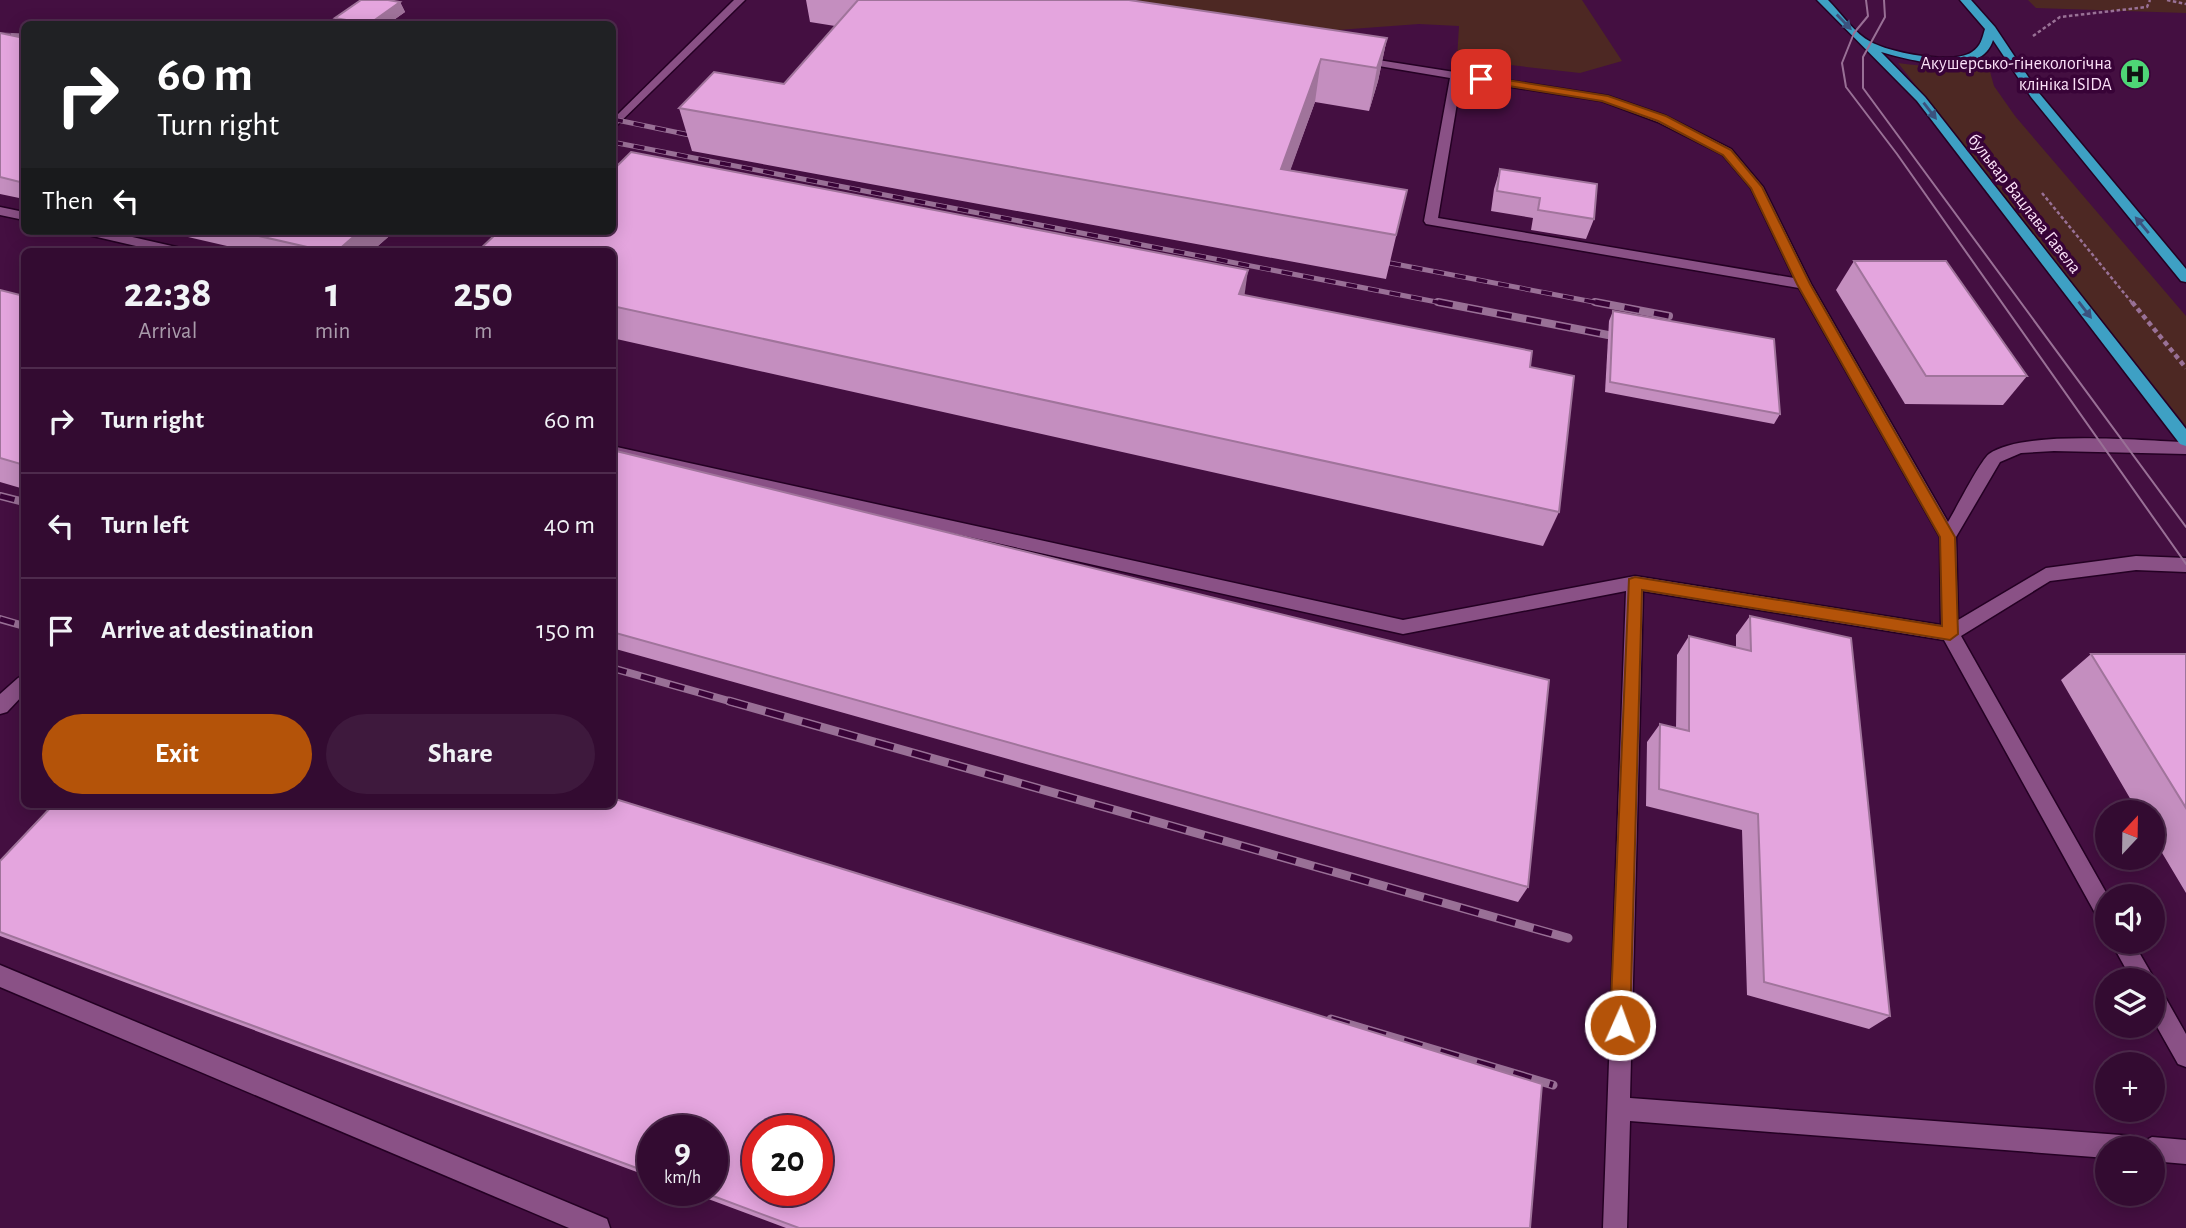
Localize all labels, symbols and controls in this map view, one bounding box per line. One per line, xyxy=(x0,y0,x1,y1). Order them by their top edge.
one-way arrow xyxy=(1835,13,1851,30)
icon: right xyxy=(42,49,133,140)
pin xyxy=(1451,49,1511,109)
text: 60 m xyxy=(157,51,253,100)
place label: Акушерсько-гінекологічна клініка ISIDA xyxy=(1920,55,2113,94)
hospital icon: Акушерсько-гінекологічна клініка ISIDA xyxy=(2118,57,2152,91)
icon: arrive xyxy=(1462,60,1500,98)
one-way arrow xyxy=(1922,102,1936,120)
text: Turn right xyxy=(157,109,279,141)
street label: бульвар Вацлава Гавела xyxy=(1964,130,2085,277)
icon: left xyxy=(107,182,145,220)
text: Then xyxy=(42,188,93,214)
one-way arrow xyxy=(2135,217,2150,235)
text: 22:38 xyxy=(124,272,212,314)
text: 1 xyxy=(325,272,340,314)
text: 250 xyxy=(453,272,513,314)
one-way arrow xyxy=(2077,301,2091,319)
text: Arrival xyxy=(138,320,197,343)
text: min xyxy=(315,320,351,343)
text: m xyxy=(474,320,492,343)
icon: right xyxy=(42,402,80,440)
text: Turn right xyxy=(101,407,204,433)
text: 60 m xyxy=(544,407,595,433)
icon: left xyxy=(42,507,80,545)
text: Turn left xyxy=(101,512,189,538)
text: 40 m xyxy=(544,512,595,538)
icon: arrive xyxy=(42,612,80,650)
text: Arrive at destination xyxy=(101,617,314,643)
text: 150 m xyxy=(536,617,595,643)
button: Exit xyxy=(42,714,312,794)
button: Share xyxy=(326,714,595,794)
north arrow xyxy=(2095,800,2165,870)
map controls xyxy=(2095,800,2165,1206)
button: sound xyxy=(2095,884,2165,954)
button: layers xyxy=(2095,968,2165,1038)
position arrow xyxy=(1583,988,1657,1062)
button: + xyxy=(2095,1052,2165,1122)
speed limit sign: 20 xyxy=(742,1115,833,1206)
text: 9 xyxy=(674,1134,691,1169)
button: − xyxy=(2095,1136,2165,1206)
text: km/h xyxy=(664,1169,701,1187)

